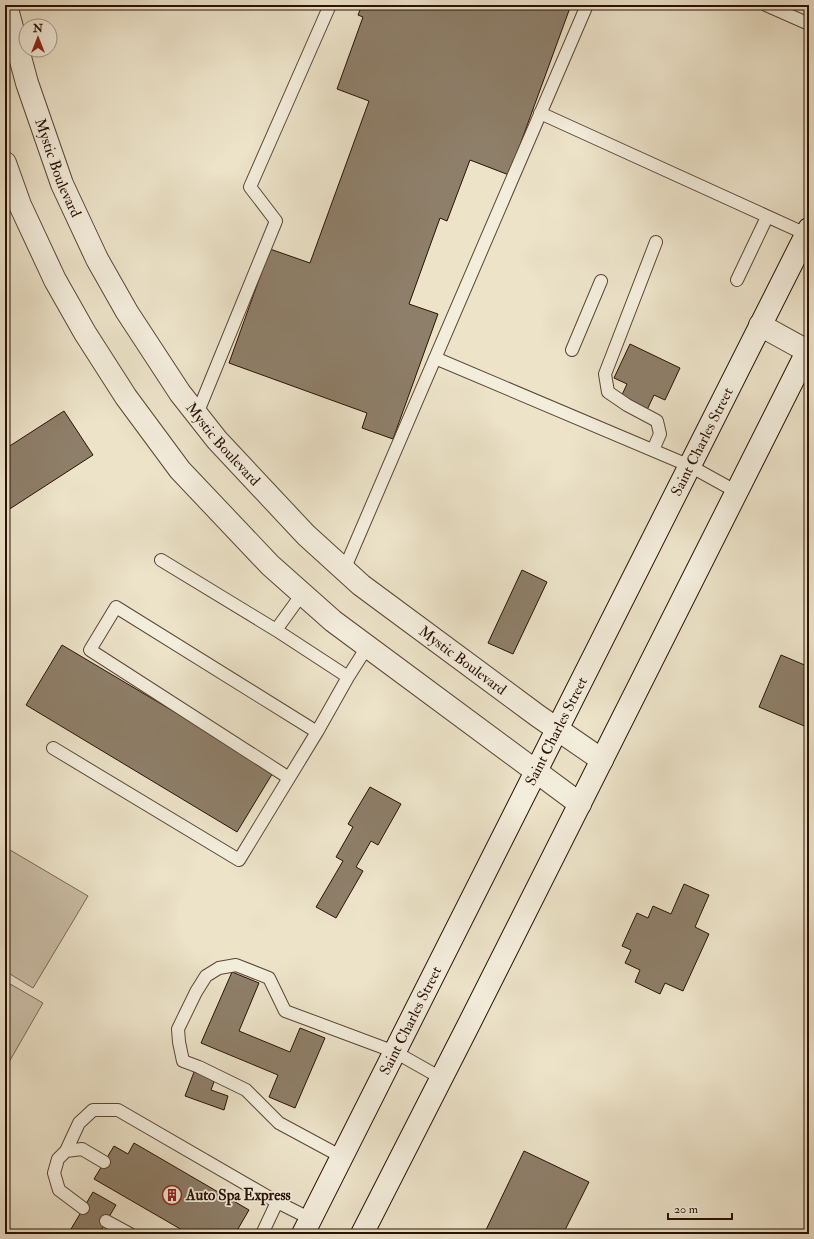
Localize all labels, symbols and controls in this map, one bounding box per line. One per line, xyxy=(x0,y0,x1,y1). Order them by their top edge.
north arrow xyxy=(18,18,58,58)
text: N xyxy=(32,22,44,35)
street label: Mystic Boulevard xyxy=(30,116,86,221)
street label: Saint Charles Street xyxy=(667,384,737,499)
street label: Mystic Boulevard xyxy=(182,399,265,490)
street label: Mystic Boulevard xyxy=(415,622,511,699)
street label: Saint Charles Street xyxy=(521,673,592,789)
street label: Saint Charles Street xyxy=(375,963,446,1078)
building icon: Auto Spa Express xyxy=(161,1184,183,1206)
place label: Auto Spa Express xyxy=(185,1186,291,1206)
scale bar xyxy=(668,1195,732,1221)
text: 20 m xyxy=(674,1202,699,1217)

